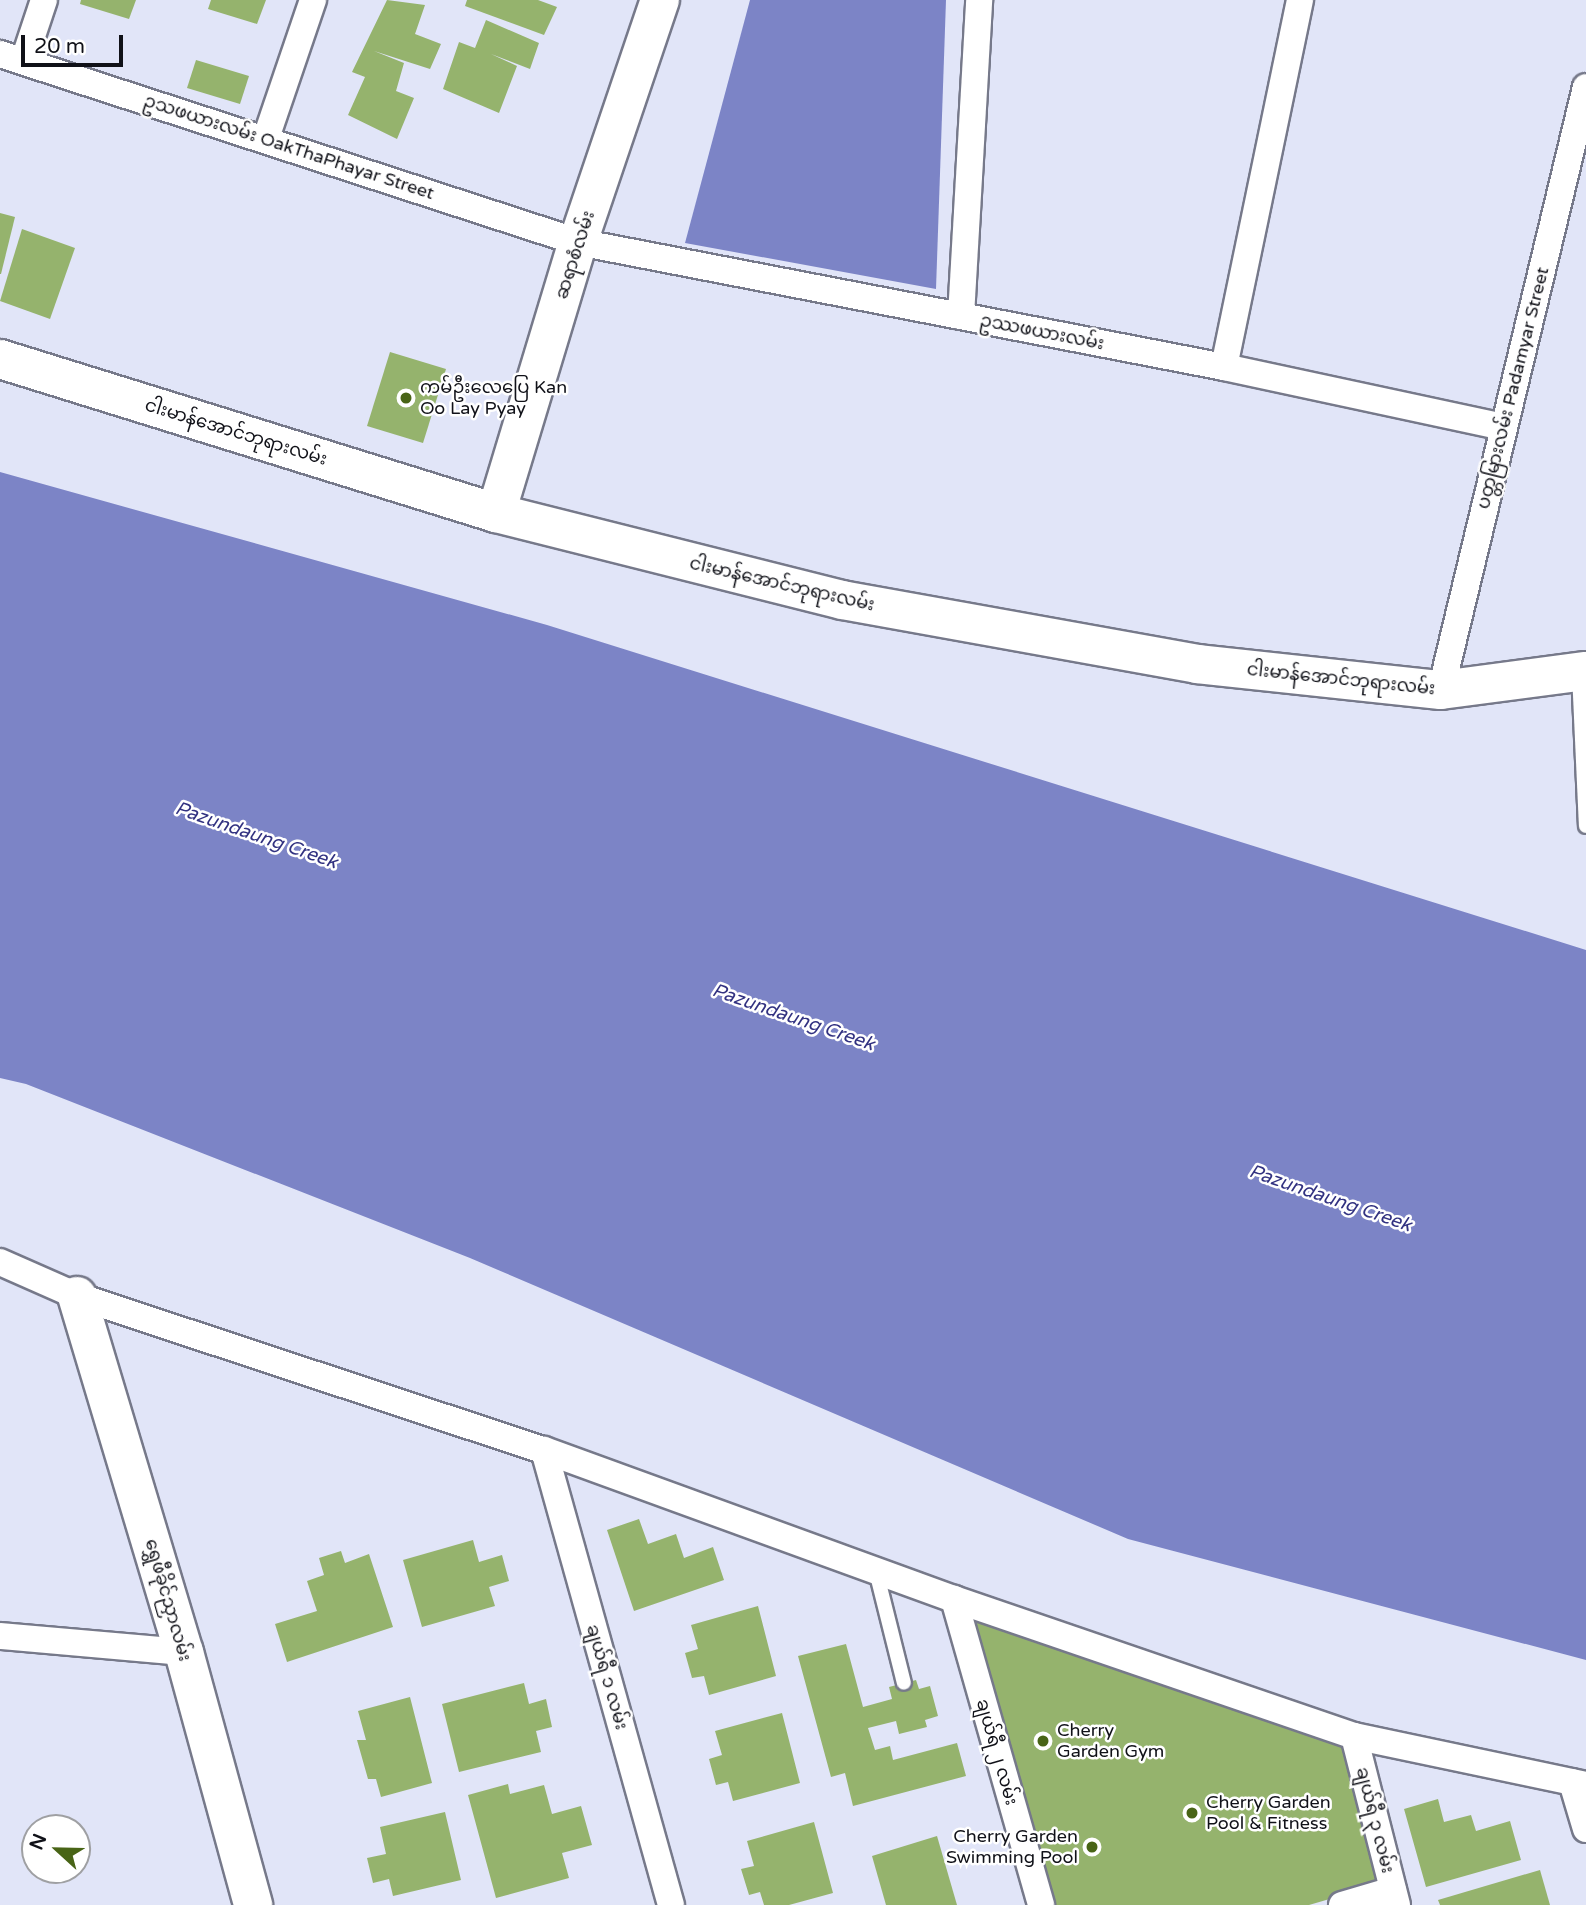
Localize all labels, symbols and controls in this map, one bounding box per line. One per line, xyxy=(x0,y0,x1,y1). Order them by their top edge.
scale bar xyxy=(24,21,126,65)
text: 20 m xyxy=(34,34,85,59)
street label: ဥသဖယားလမ်း OakThaPhayar Street xyxy=(141,90,437,204)
street label: ဆရာစံလမ်း xyxy=(551,208,599,302)
street label: ပတ္တမြားလမ်း Padamyar Street xyxy=(1472,265,1554,511)
street label: ဥဿဖယားလမ်း xyxy=(978,309,1106,355)
place label: ကမ်ဦးလေပြေ Kan Oo Lay Pyay xyxy=(420,377,567,420)
marker: ကမ်ဦးလေပြေ Kan Oo Lay Pyay xyxy=(398,390,414,406)
street label: ငါးမာန်အောင်ဘုရားလမ်း xyxy=(142,394,330,470)
street label: ငါးမာန်အောင်ဘုရားလမ်း xyxy=(687,552,877,616)
street label: ငါးမာန်အောင်ဘုရားလမ်း xyxy=(1246,658,1436,700)
water label: Pazundaung Creek xyxy=(172,798,340,874)
water label: Pazundaung Creek xyxy=(709,980,877,1056)
water label: Pazundaung Creek xyxy=(1246,1161,1414,1237)
street label: ရွှေဖီခိုင်ညှာလမ်း xyxy=(140,1536,196,1664)
street label: ချယ်ရီ ၁ လမ်း xyxy=(582,1622,632,1732)
street label: ချယ်ရီ ၂ လမ်း xyxy=(972,1696,1022,1808)
place label: Cherry Garden Gym xyxy=(1057,1720,1164,1762)
marker: Cherry Garden Gym xyxy=(1035,1733,1051,1749)
street label: ချယ်ရီ ၃ လမ်း xyxy=(1351,1765,1399,1875)
place label: Cherry Garden Pool & Fitness xyxy=(1206,1792,1331,1834)
marker: Cherry Garden Pool & Fitness xyxy=(1184,1805,1200,1821)
north arrow xyxy=(21,1814,91,1884)
place label: Cherry Garden Swimming Pool xyxy=(946,1826,1078,1868)
text: N xyxy=(25,1831,51,1853)
marker: Cherry Garden Swimming Pool xyxy=(1084,1839,1100,1855)

